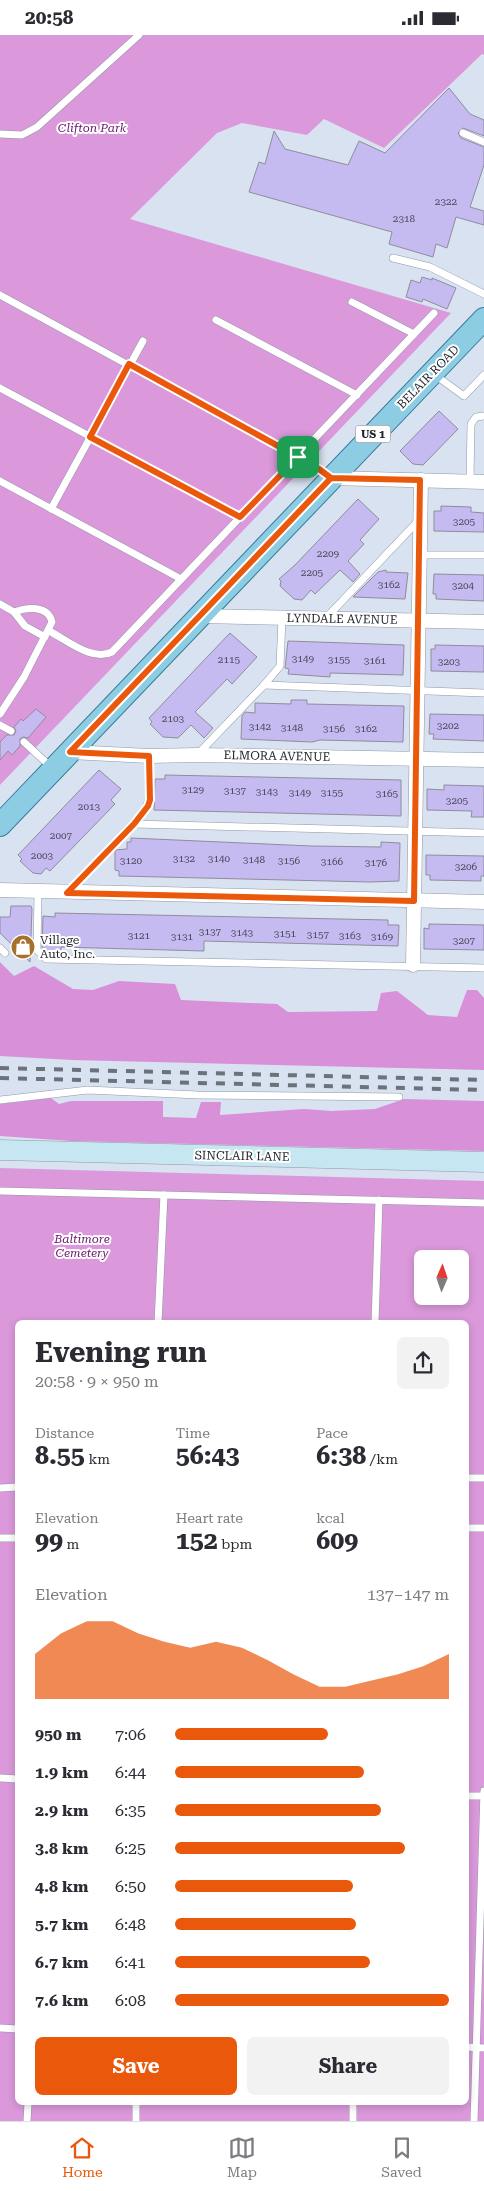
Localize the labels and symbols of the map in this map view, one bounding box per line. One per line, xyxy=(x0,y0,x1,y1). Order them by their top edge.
park label: Clifton Park xyxy=(58,121,127,135)
house number: 2322 xyxy=(435,196,458,207)
house number: 2318 xyxy=(393,213,416,224)
street label: BELAIR ROAD xyxy=(394,342,462,412)
road number: US 1 xyxy=(356,425,390,443)
pin xyxy=(277,436,319,478)
house number: 3205 xyxy=(453,516,476,527)
house number: 2209 xyxy=(317,548,340,559)
house number: 2205 xyxy=(301,567,324,578)
house number: 3162 xyxy=(378,579,401,590)
house number: 3204 xyxy=(452,580,475,591)
street label: LYNDALE AVENUE xyxy=(286,611,398,627)
house number: 3149 xyxy=(292,653,315,664)
house number: 2115 xyxy=(218,654,241,665)
house number: 3155 xyxy=(328,654,351,665)
house number: 3161 xyxy=(364,655,387,666)
house number: 3203 xyxy=(438,656,461,667)
house number: 2103 xyxy=(162,713,185,724)
house number: 3202 xyxy=(437,720,460,731)
house number: 3142 xyxy=(249,721,272,732)
house number: 3148 xyxy=(281,722,304,733)
house number: 3156 xyxy=(323,723,346,734)
house number: 3162 xyxy=(355,723,378,734)
street label: ELMORA AVENUE xyxy=(224,748,330,764)
house number: 3129 xyxy=(182,784,205,795)
house number: 3137 xyxy=(224,785,247,796)
house number: 3143 xyxy=(256,786,279,797)
house number: 3149 xyxy=(289,787,312,798)
house number: 3155 xyxy=(321,787,344,798)
house number: 3165 xyxy=(376,788,399,799)
house number: 3205 xyxy=(446,795,469,806)
house number: 2013 xyxy=(78,801,101,812)
house number: 2007 xyxy=(50,830,73,841)
house number: 2003 xyxy=(31,850,54,861)
house number: 3132 xyxy=(173,853,196,864)
house number: 3140 xyxy=(208,853,231,864)
house number: 3148 xyxy=(243,854,266,865)
house number: 3120 xyxy=(120,855,143,866)
house number: 3156 xyxy=(278,855,301,866)
house number: 3166 xyxy=(321,856,344,867)
house number: 3176 xyxy=(365,857,388,868)
house number: 3206 xyxy=(455,861,478,872)
house number: 3137 xyxy=(199,926,222,937)
house number: 3143 xyxy=(231,927,254,938)
house number: 3151 xyxy=(274,928,297,939)
house number: 3157 xyxy=(307,929,330,940)
house number: 3121 xyxy=(128,930,151,941)
house number: 3163 xyxy=(339,930,362,941)
house number: 3131 xyxy=(171,931,194,942)
house number: 3169 xyxy=(371,931,394,942)
place label: Village Auto, Inc. xyxy=(40,933,95,961)
shop icon: Village Auto, Inc. xyxy=(10,934,36,960)
house number: 3207 xyxy=(453,935,476,946)
street label: SINCLAIR LANE xyxy=(194,1148,290,1164)
park label: Baltimore Cemetery xyxy=(53,1232,110,1260)
north arrow xyxy=(414,1250,469,1305)

